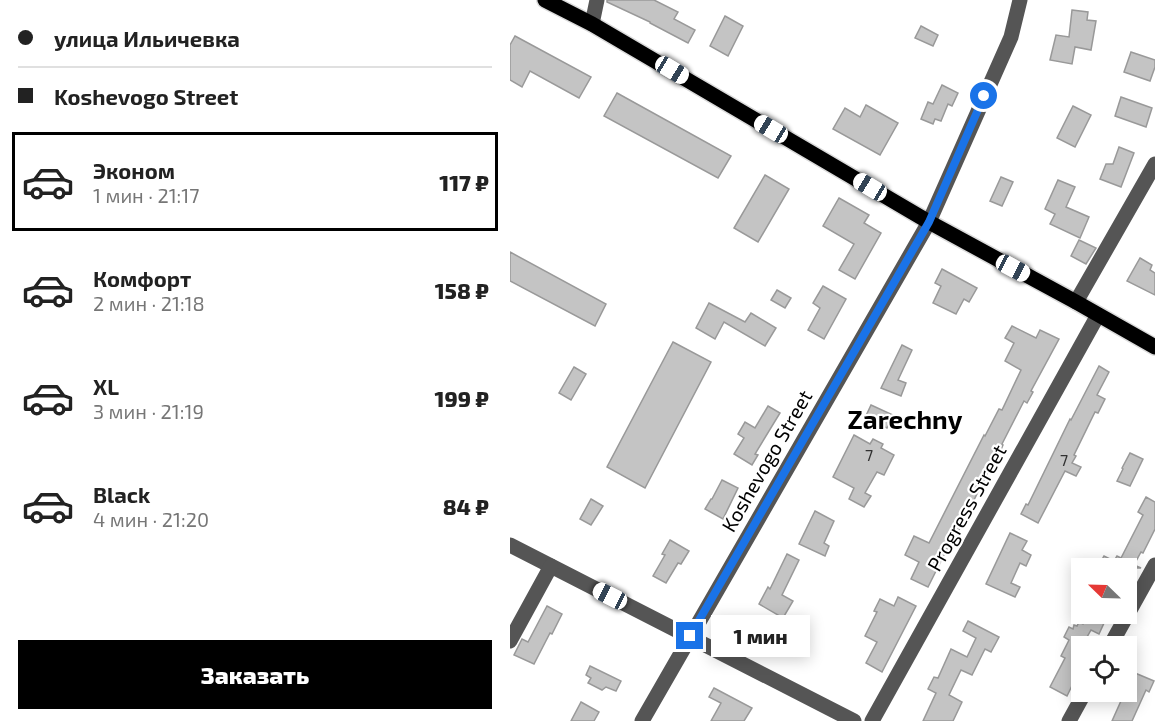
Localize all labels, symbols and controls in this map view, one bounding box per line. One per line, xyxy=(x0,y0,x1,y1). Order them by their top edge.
text: улица Ильичевка xyxy=(54,25,240,51)
car xyxy=(652,53,692,87)
route start xyxy=(970,82,997,109)
text: Koshevogo Street xyxy=(54,83,238,109)
car xyxy=(751,112,791,146)
icon: car xyxy=(21,155,75,209)
text: Эконом xyxy=(93,157,175,183)
text: 117 ₽ xyxy=(439,169,489,195)
car xyxy=(850,170,890,204)
text: 1 мин · 21:17 xyxy=(93,183,200,207)
car xyxy=(993,252,1033,284)
icon: car xyxy=(21,263,75,317)
text: Комфорт xyxy=(93,265,191,291)
text: 158 ₽ xyxy=(435,277,489,303)
text: 2 мин · 21:18 xyxy=(93,291,205,315)
icon: car xyxy=(21,371,75,425)
text: XL xyxy=(93,373,119,399)
text: 199 ₽ xyxy=(435,385,489,411)
street label: Koshevogo Street xyxy=(716,385,817,536)
text: 3 мин · 21:19 xyxy=(93,399,204,423)
district label: Zarechny xyxy=(848,403,963,435)
street label: Progress Street xyxy=(921,440,1011,575)
house number: 7 xyxy=(865,445,873,464)
house number: 7 xyxy=(1060,450,1068,469)
icon: car xyxy=(21,479,75,533)
text: Black xyxy=(93,481,150,507)
text: 84 ₽ xyxy=(443,493,489,519)
text: 4 мин · 21:20 xyxy=(93,507,209,531)
north arrow xyxy=(1071,558,1137,624)
map controls xyxy=(1071,558,1137,702)
car xyxy=(590,580,630,612)
callout: 1 мин xyxy=(711,615,810,657)
route end xyxy=(676,622,703,649)
text: 1 мин xyxy=(733,624,788,648)
button: locate xyxy=(1071,636,1137,702)
button: Заказать xyxy=(18,640,492,709)

